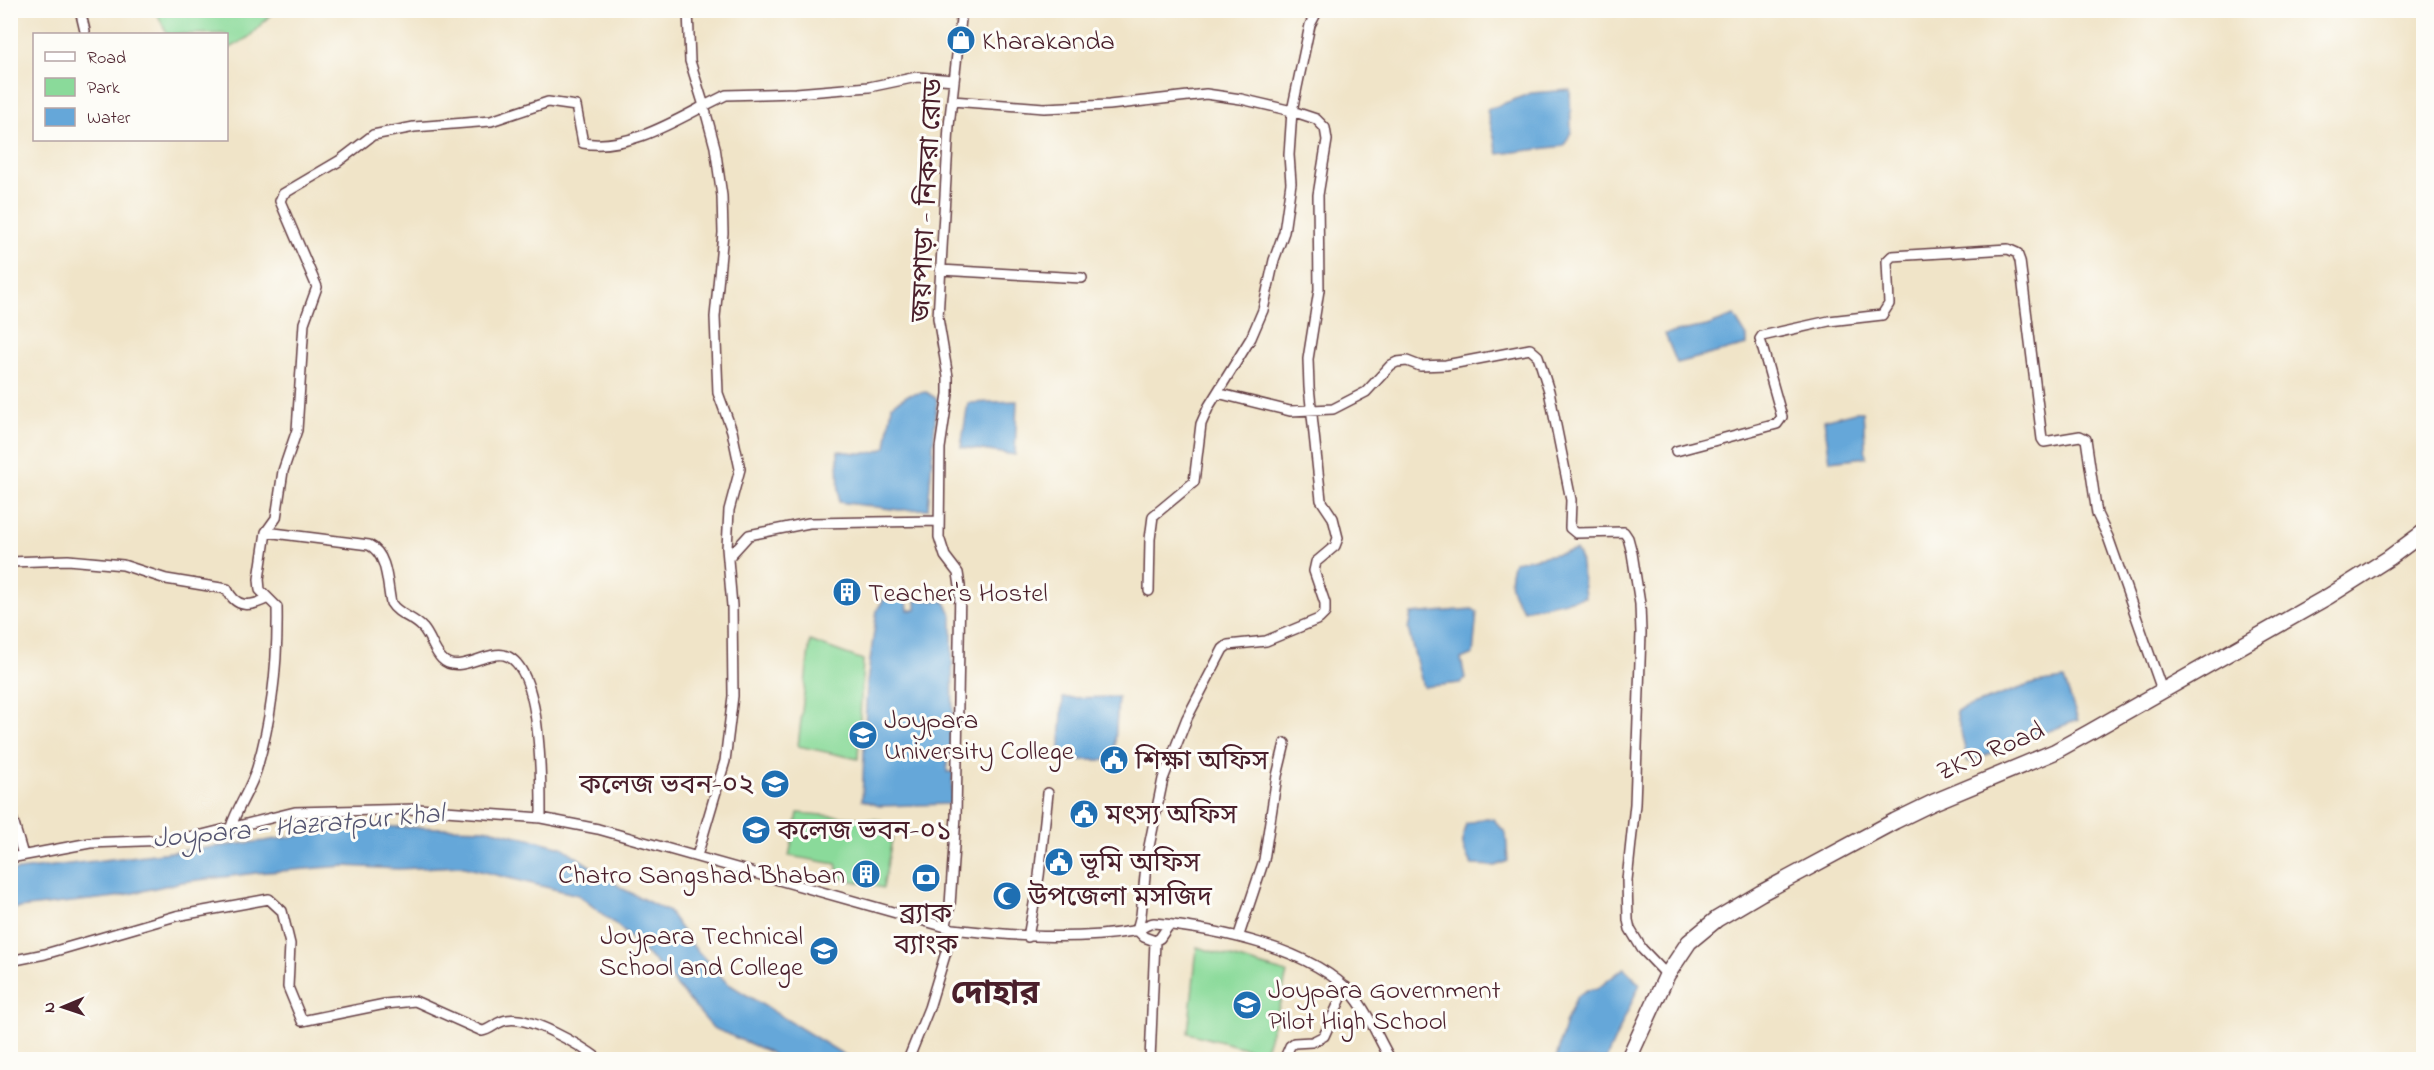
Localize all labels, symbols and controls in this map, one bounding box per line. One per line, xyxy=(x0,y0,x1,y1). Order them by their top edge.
place label: Kharakanda xyxy=(982,23,1115,62)
shop icon: Kharakanda xyxy=(945,24,977,56)
legend xyxy=(33,33,228,141)
text: Road xyxy=(87,46,126,72)
text: Park xyxy=(87,76,120,102)
street label: জয়পাড়া - নিকরা রোড xyxy=(903,76,954,324)
text: Water xyxy=(87,106,131,132)
place label: Teacher's Hostel xyxy=(868,575,1048,614)
building icon: Teacher's Hostel xyxy=(831,576,863,608)
place label: Joypara University College xyxy=(884,702,1075,772)
street label: ZKD Road xyxy=(1931,712,2051,792)
school or university icon: Joypara University College xyxy=(847,719,879,751)
place label: শিক্ষা অফিস xyxy=(1134,743,1269,782)
public building icon: শিক্ষা অফিস xyxy=(1098,744,1130,776)
place label: কলেজ ভবন-০২ xyxy=(578,767,754,806)
school or university icon: কলেজ ভবন-০২ xyxy=(759,768,791,800)
water label: Joypara - Hazratpur Khal xyxy=(151,794,449,861)
place label: মৎস্য অফিস xyxy=(1104,797,1238,836)
public building icon: মৎস্য অফিস xyxy=(1068,798,1100,830)
place label: কলেজ ভবন-০১ xyxy=(776,813,952,852)
school or university icon: কলেজ ভবন-০১ xyxy=(740,814,772,846)
place label: ভূমি অফিস xyxy=(1079,845,1201,884)
public building icon: ভূমি অফিস xyxy=(1043,846,1075,878)
place label: Chatro Sangshad Bhaban xyxy=(558,857,845,896)
building icon: Chatro Sangshad Bhaban xyxy=(850,858,882,890)
bank icon: ব্র্যাক ব্যাংক xyxy=(910,862,942,894)
place label: উপজেলা মসজিদ xyxy=(1027,879,1213,918)
mosque icon: উপজেলা মসজিদ xyxy=(991,880,1023,912)
place label: ব্র্যাক ব্যাংক xyxy=(893,896,959,966)
place label: Joypara Technical School and College xyxy=(599,918,804,988)
school or university icon: Joypara Technical School and College xyxy=(808,935,840,967)
district label: দোহার xyxy=(951,971,1040,1019)
place label: Joypara Government Pilot High School xyxy=(1268,972,1501,1042)
north arrow xyxy=(33,977,93,1037)
school or university icon: Joypara Government Pilot High School xyxy=(1231,989,1263,1021)
text: N xyxy=(38,1001,62,1013)

